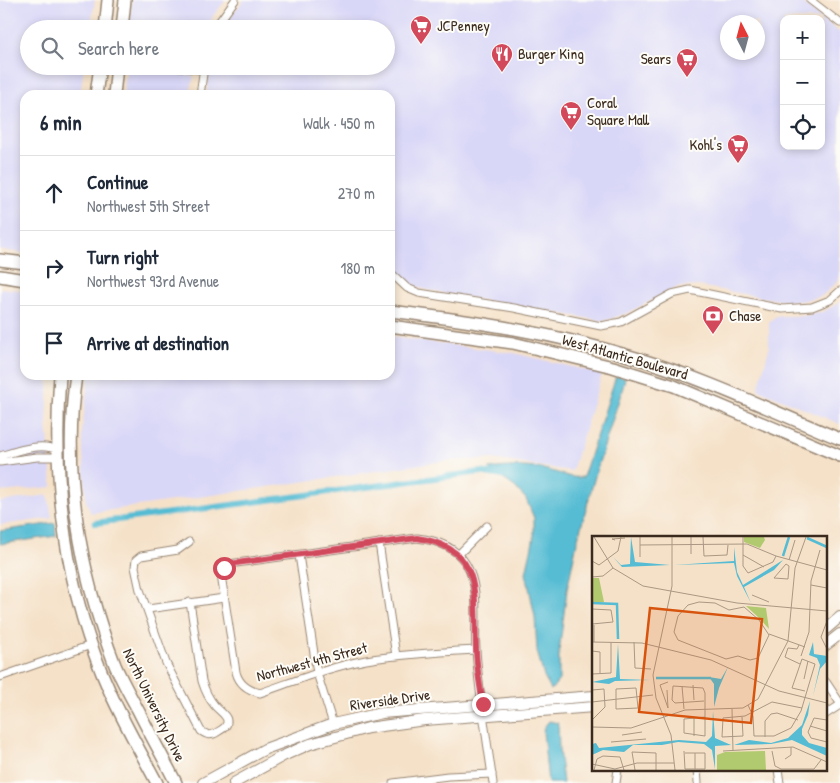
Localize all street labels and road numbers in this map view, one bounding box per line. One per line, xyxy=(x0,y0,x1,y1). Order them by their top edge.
street label: West Atlantic Boulevard xyxy=(560,329,690,385)
street label: Northwest 4th Street xyxy=(254,636,370,686)
street label: North University Drive xyxy=(118,645,191,765)
street label: Riverside Drive xyxy=(349,683,431,716)

